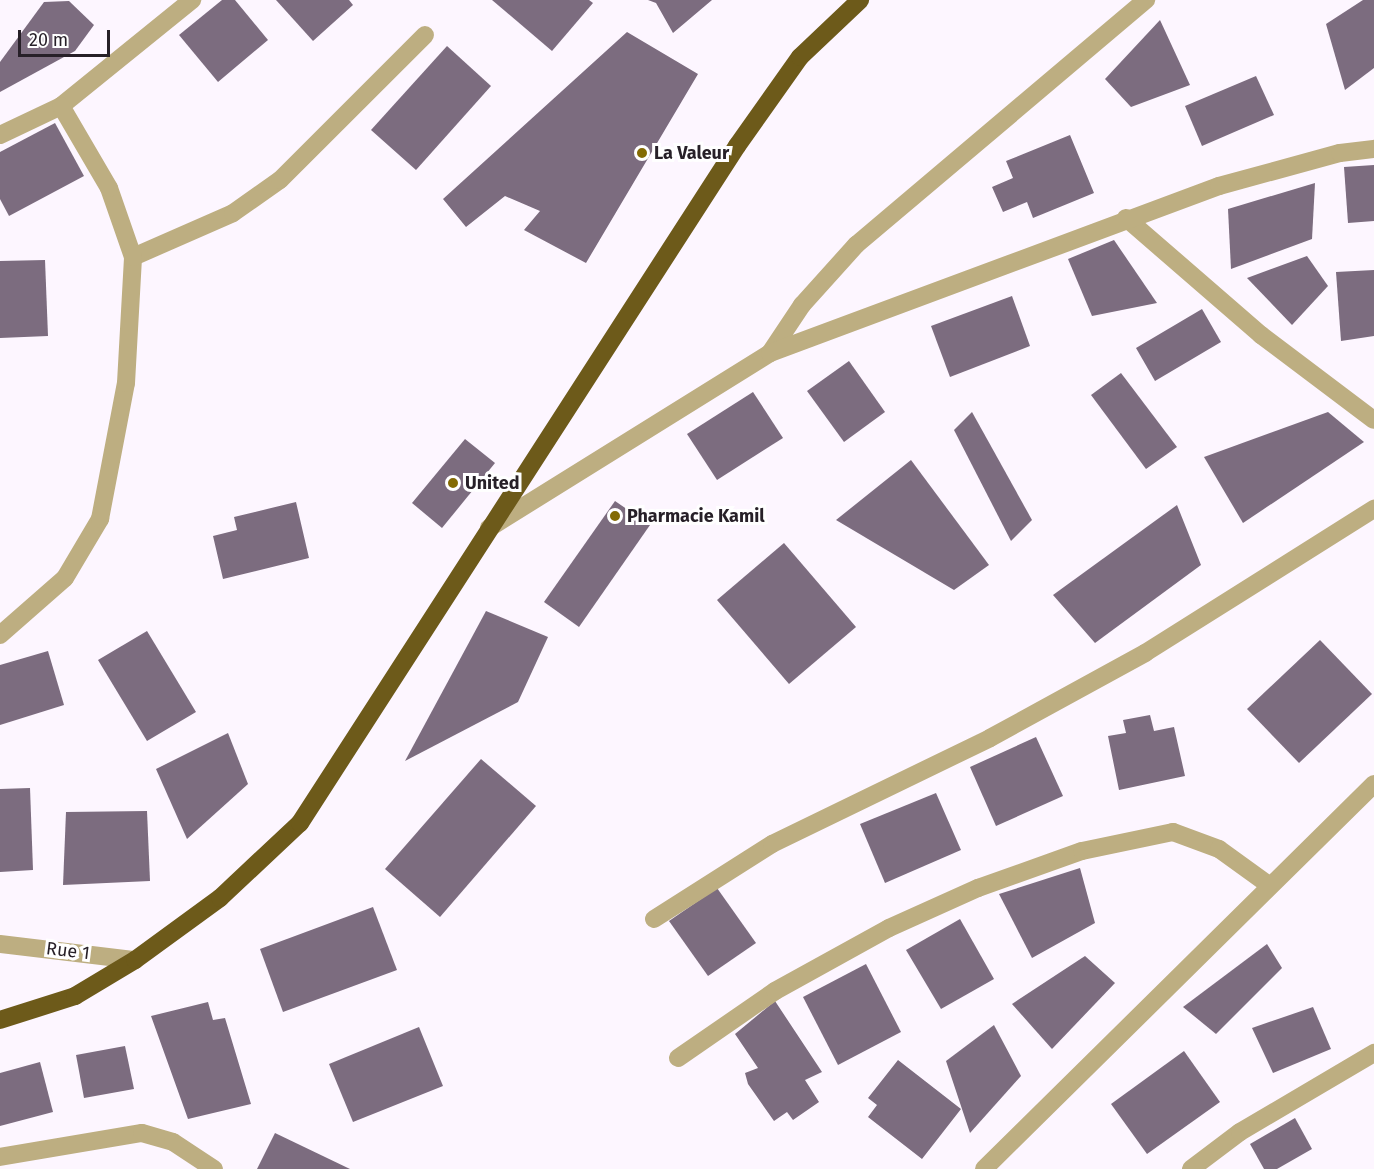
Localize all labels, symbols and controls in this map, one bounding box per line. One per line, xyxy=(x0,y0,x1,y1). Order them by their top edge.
scale bar xyxy=(21,18,112,56)
text: 20 m xyxy=(29,29,68,51)
place label: La Valeur xyxy=(654,142,729,164)
marker: La Valeur xyxy=(635,146,649,160)
place label: United xyxy=(465,472,520,494)
marker: United xyxy=(446,476,460,490)
place label: Pharmacie Kamil xyxy=(627,505,765,527)
marker: Pharmacie Kamil xyxy=(608,509,622,523)
street label: Rue 1 xyxy=(45,938,91,964)

